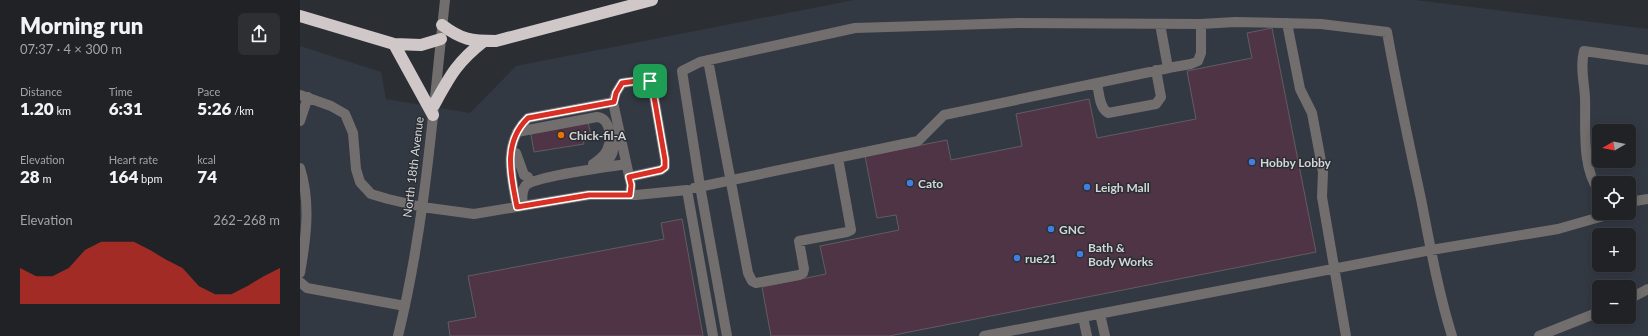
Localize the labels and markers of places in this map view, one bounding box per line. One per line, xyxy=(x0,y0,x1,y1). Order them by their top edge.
pin xyxy=(633,64,667,98)
place label: Chick-fil-A xyxy=(569,128,627,143)
marker: Chick-fil-A xyxy=(556,130,566,140)
place label: Hobby Lobby xyxy=(1260,155,1332,170)
marker: Hobby Lobby xyxy=(1247,157,1257,167)
place label: Cato xyxy=(918,176,943,191)
marker: Cato xyxy=(905,178,915,188)
place label: Leigh Mall xyxy=(1095,180,1150,195)
marker: Leigh Mall xyxy=(1082,182,1092,192)
place label: GNC xyxy=(1059,222,1085,237)
marker: GNC xyxy=(1046,224,1056,234)
place label: Bath & Body Works xyxy=(1088,240,1153,269)
marker: Bath & Body Works xyxy=(1075,249,1085,259)
place label: rue21 xyxy=(1025,251,1057,266)
marker: rue21 xyxy=(1012,253,1022,263)

